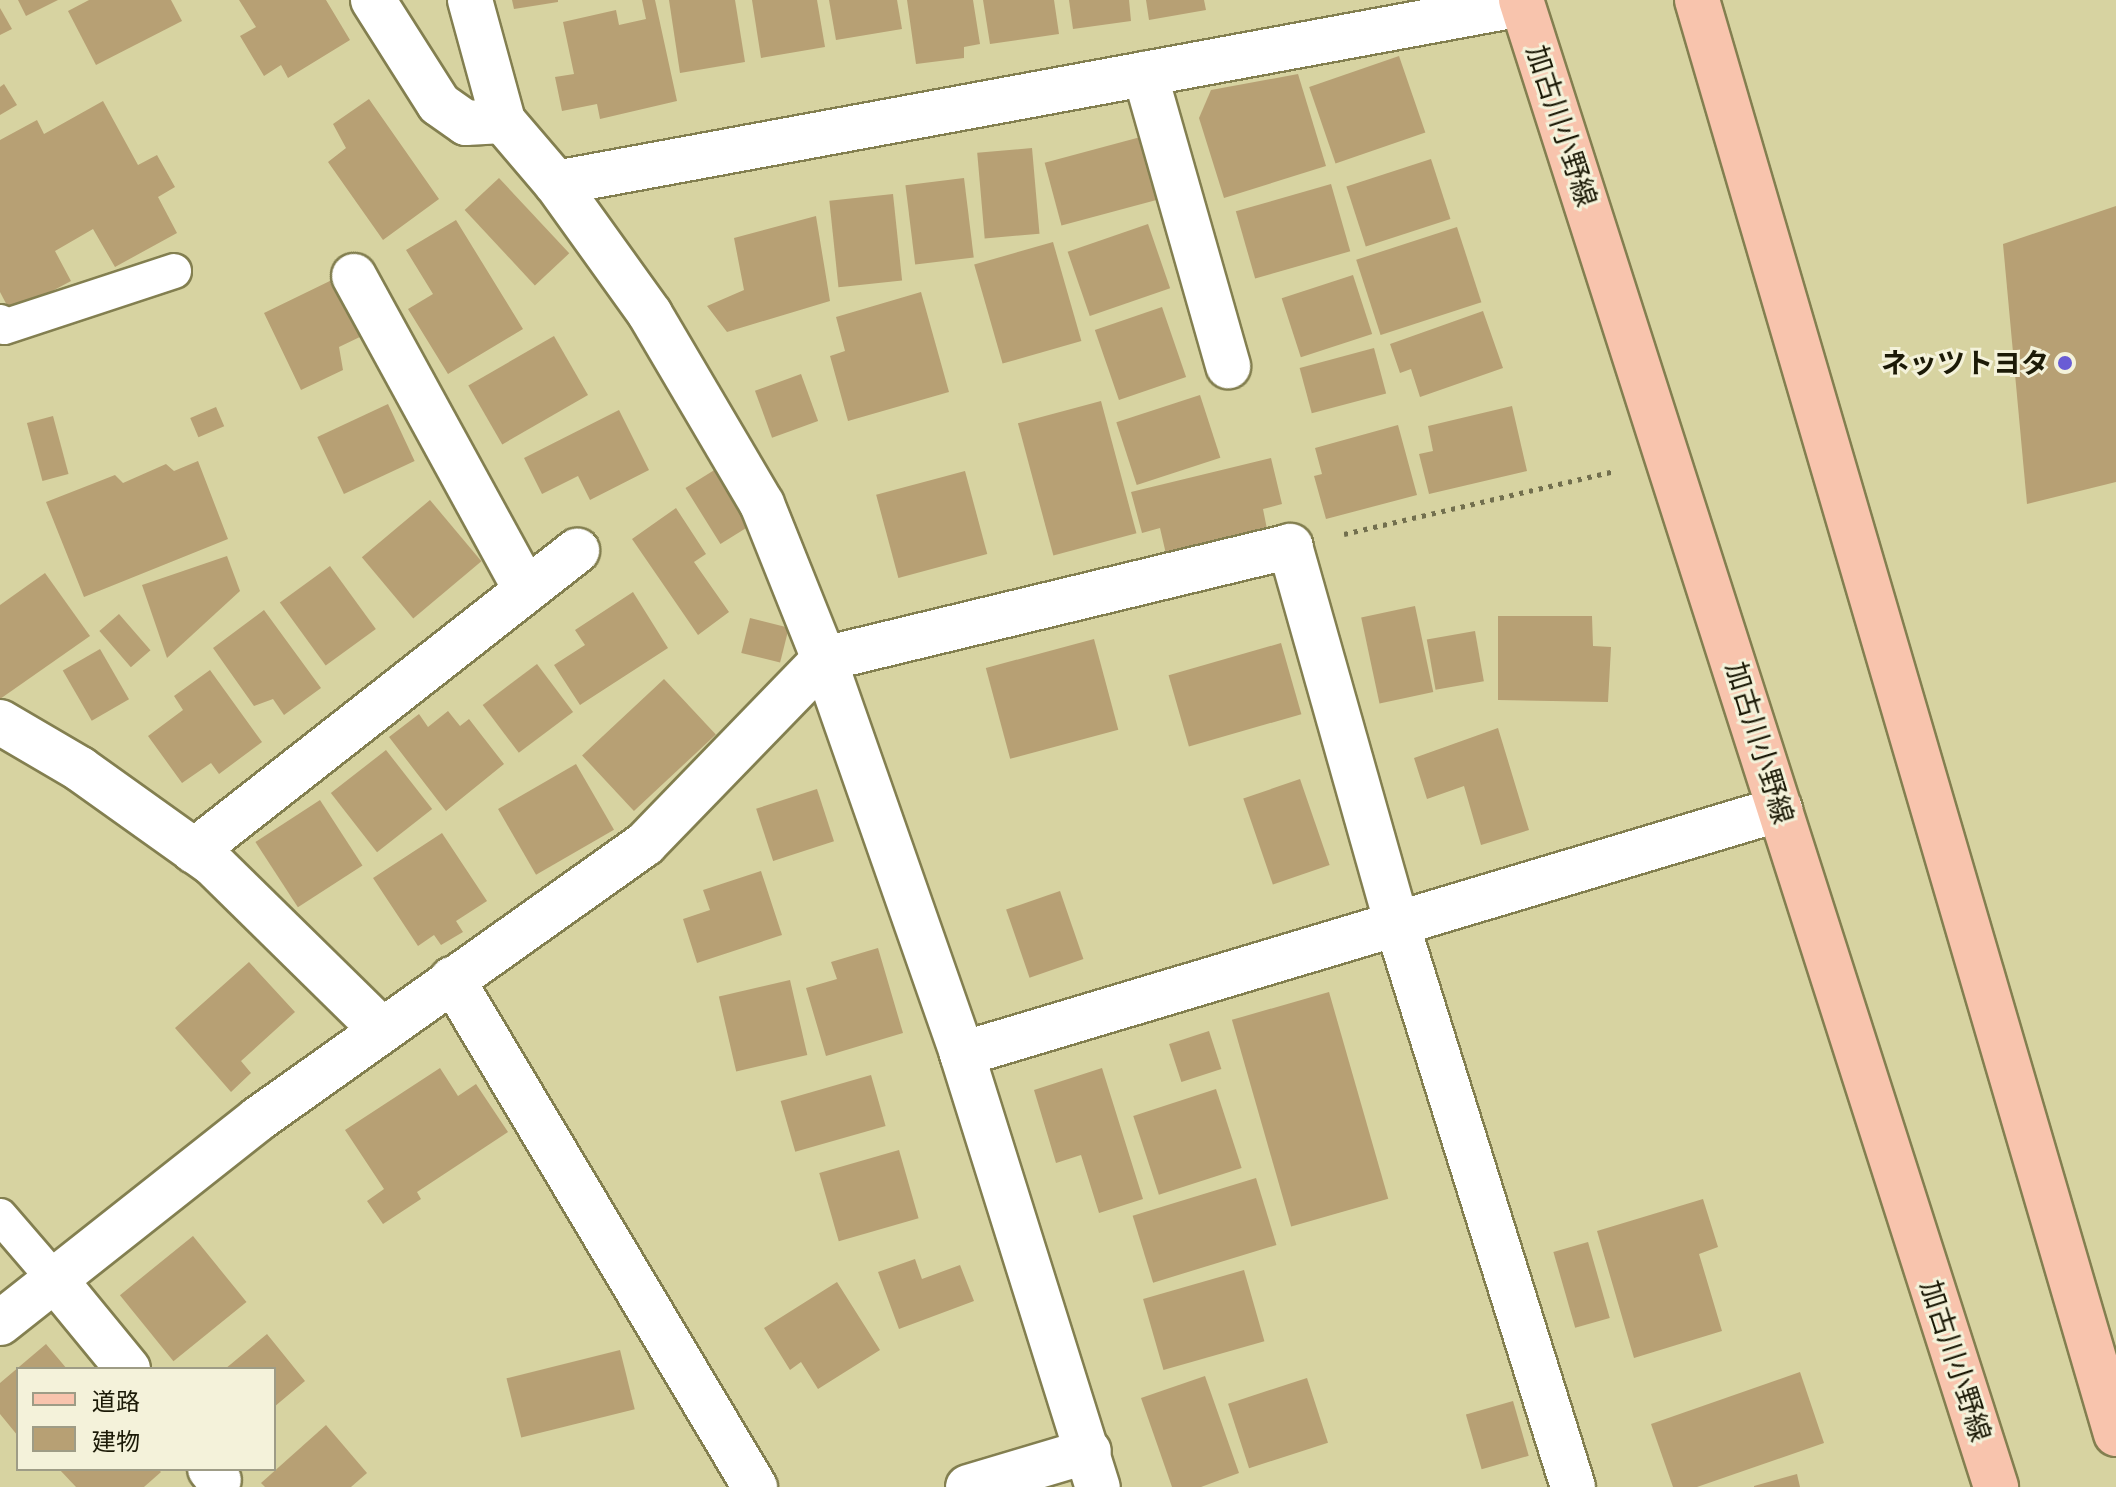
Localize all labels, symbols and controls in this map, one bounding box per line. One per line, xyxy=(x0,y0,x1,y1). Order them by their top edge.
street label: 加古川小野線 xyxy=(1520,41,1604,211)
place label: ネッツトヨタ xyxy=(1881,346,2049,380)
marker: ネッツトヨタ xyxy=(2056,354,2074,372)
street label: 加古川小野線 xyxy=(1719,658,1801,828)
street label: 加古川小野線 xyxy=(1914,1276,1998,1446)
legend xyxy=(16,1367,276,1471)
text: 道路 xyxy=(92,1385,140,1417)
text: 建物 xyxy=(92,1425,140,1457)

